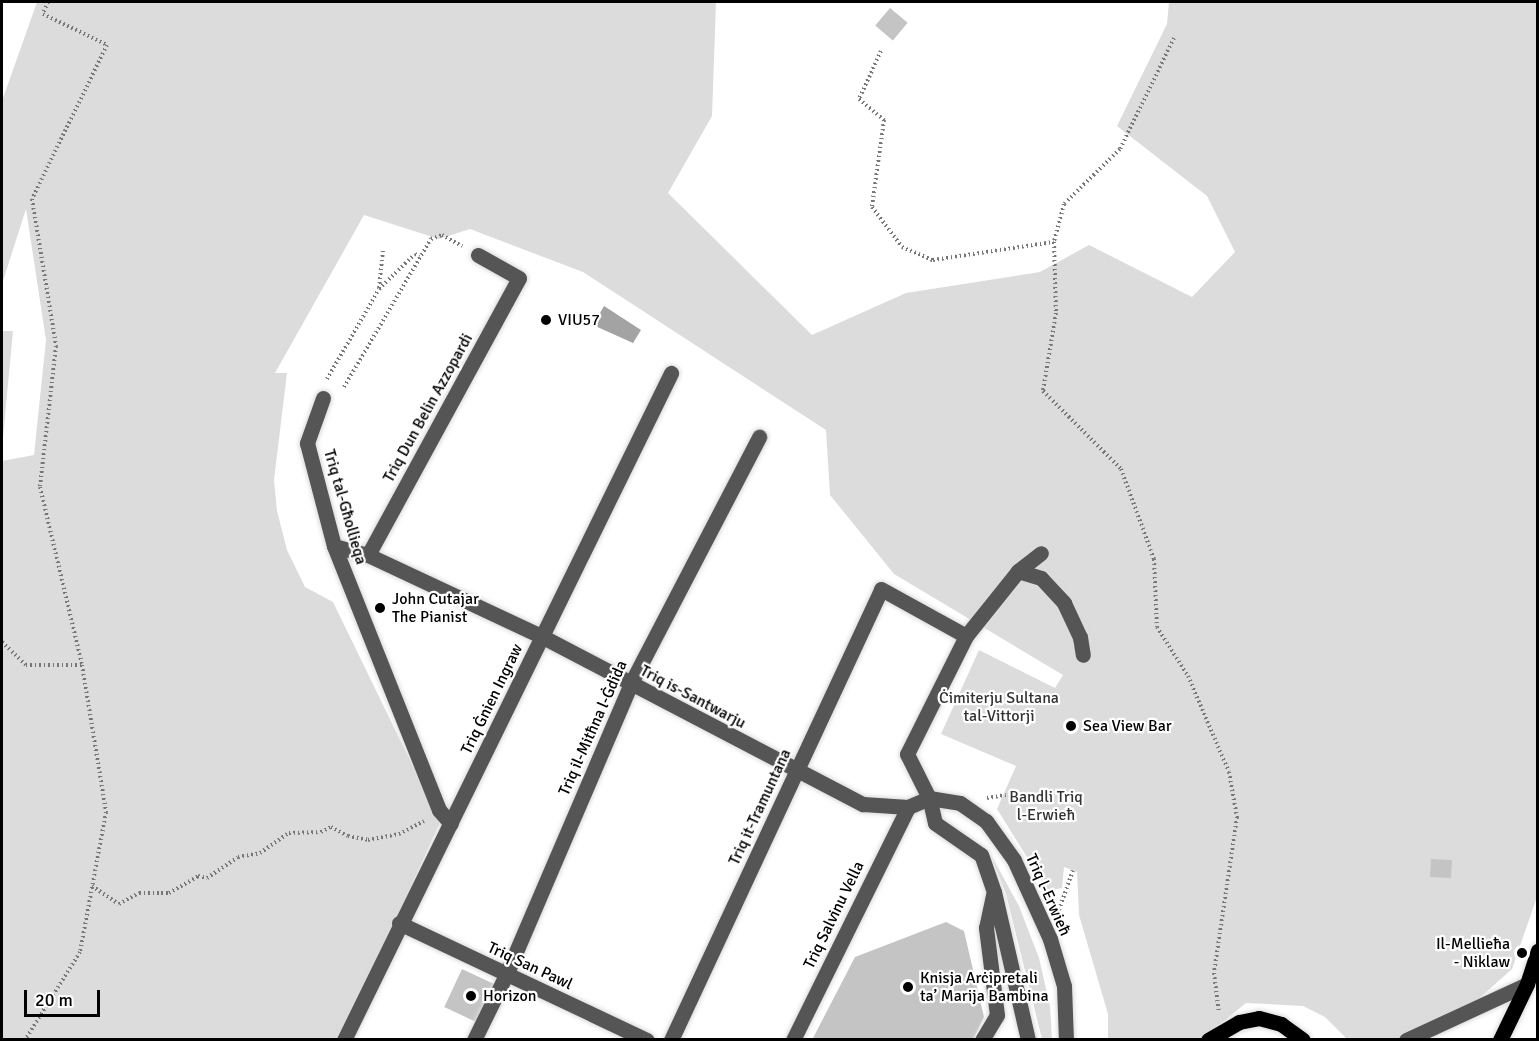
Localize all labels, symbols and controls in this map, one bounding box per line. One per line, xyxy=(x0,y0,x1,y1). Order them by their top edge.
place label: VIU57 xyxy=(558,310,600,330)
marker: VIU57 xyxy=(539,313,553,327)
street label: Triq Dun Belin Azzopardi xyxy=(379,330,477,486)
street label: Triq tal-Għollieqa xyxy=(319,447,371,567)
place label: John Cutajar The Pianist xyxy=(392,589,479,627)
marker: John Cutajar The Pianist xyxy=(373,601,387,615)
street label: Triq Ġnien Ingraw xyxy=(457,641,527,757)
street label: Triq il-Mitħna l-Ġdida xyxy=(555,658,631,798)
street label: Triq is-Santwarju xyxy=(637,661,749,733)
park label: Ċimiterju Sultana tal-Vittorji xyxy=(939,688,1059,726)
place label: Sea View Bar xyxy=(1083,716,1172,736)
marker: Sea View Bar xyxy=(1064,719,1078,733)
street label: Triq it-Tramuntana xyxy=(725,746,795,868)
park label: Bandli Triq l-Erwieħ xyxy=(1009,787,1083,825)
street label: Triq l-Erwieħ xyxy=(1021,851,1075,939)
street label: Triq Salvinu Vella xyxy=(800,858,868,972)
place label: Il-Mellieħa - Niklaw xyxy=(1436,934,1510,972)
street label: Triq San Pawl xyxy=(484,938,576,994)
marker: Il-Mellieħa - Niklaw xyxy=(1515,946,1529,960)
place label: Knisja Arċipretali ta’ Marija Bambina xyxy=(920,968,1049,1006)
scale bar xyxy=(27,978,104,1016)
marker: Knisja Arċipretali ta’ Marija Bambina xyxy=(901,980,915,994)
place label: Horizon xyxy=(483,986,537,1006)
text: 20 m xyxy=(35,989,73,1011)
marker: Horizon xyxy=(464,989,478,1003)

